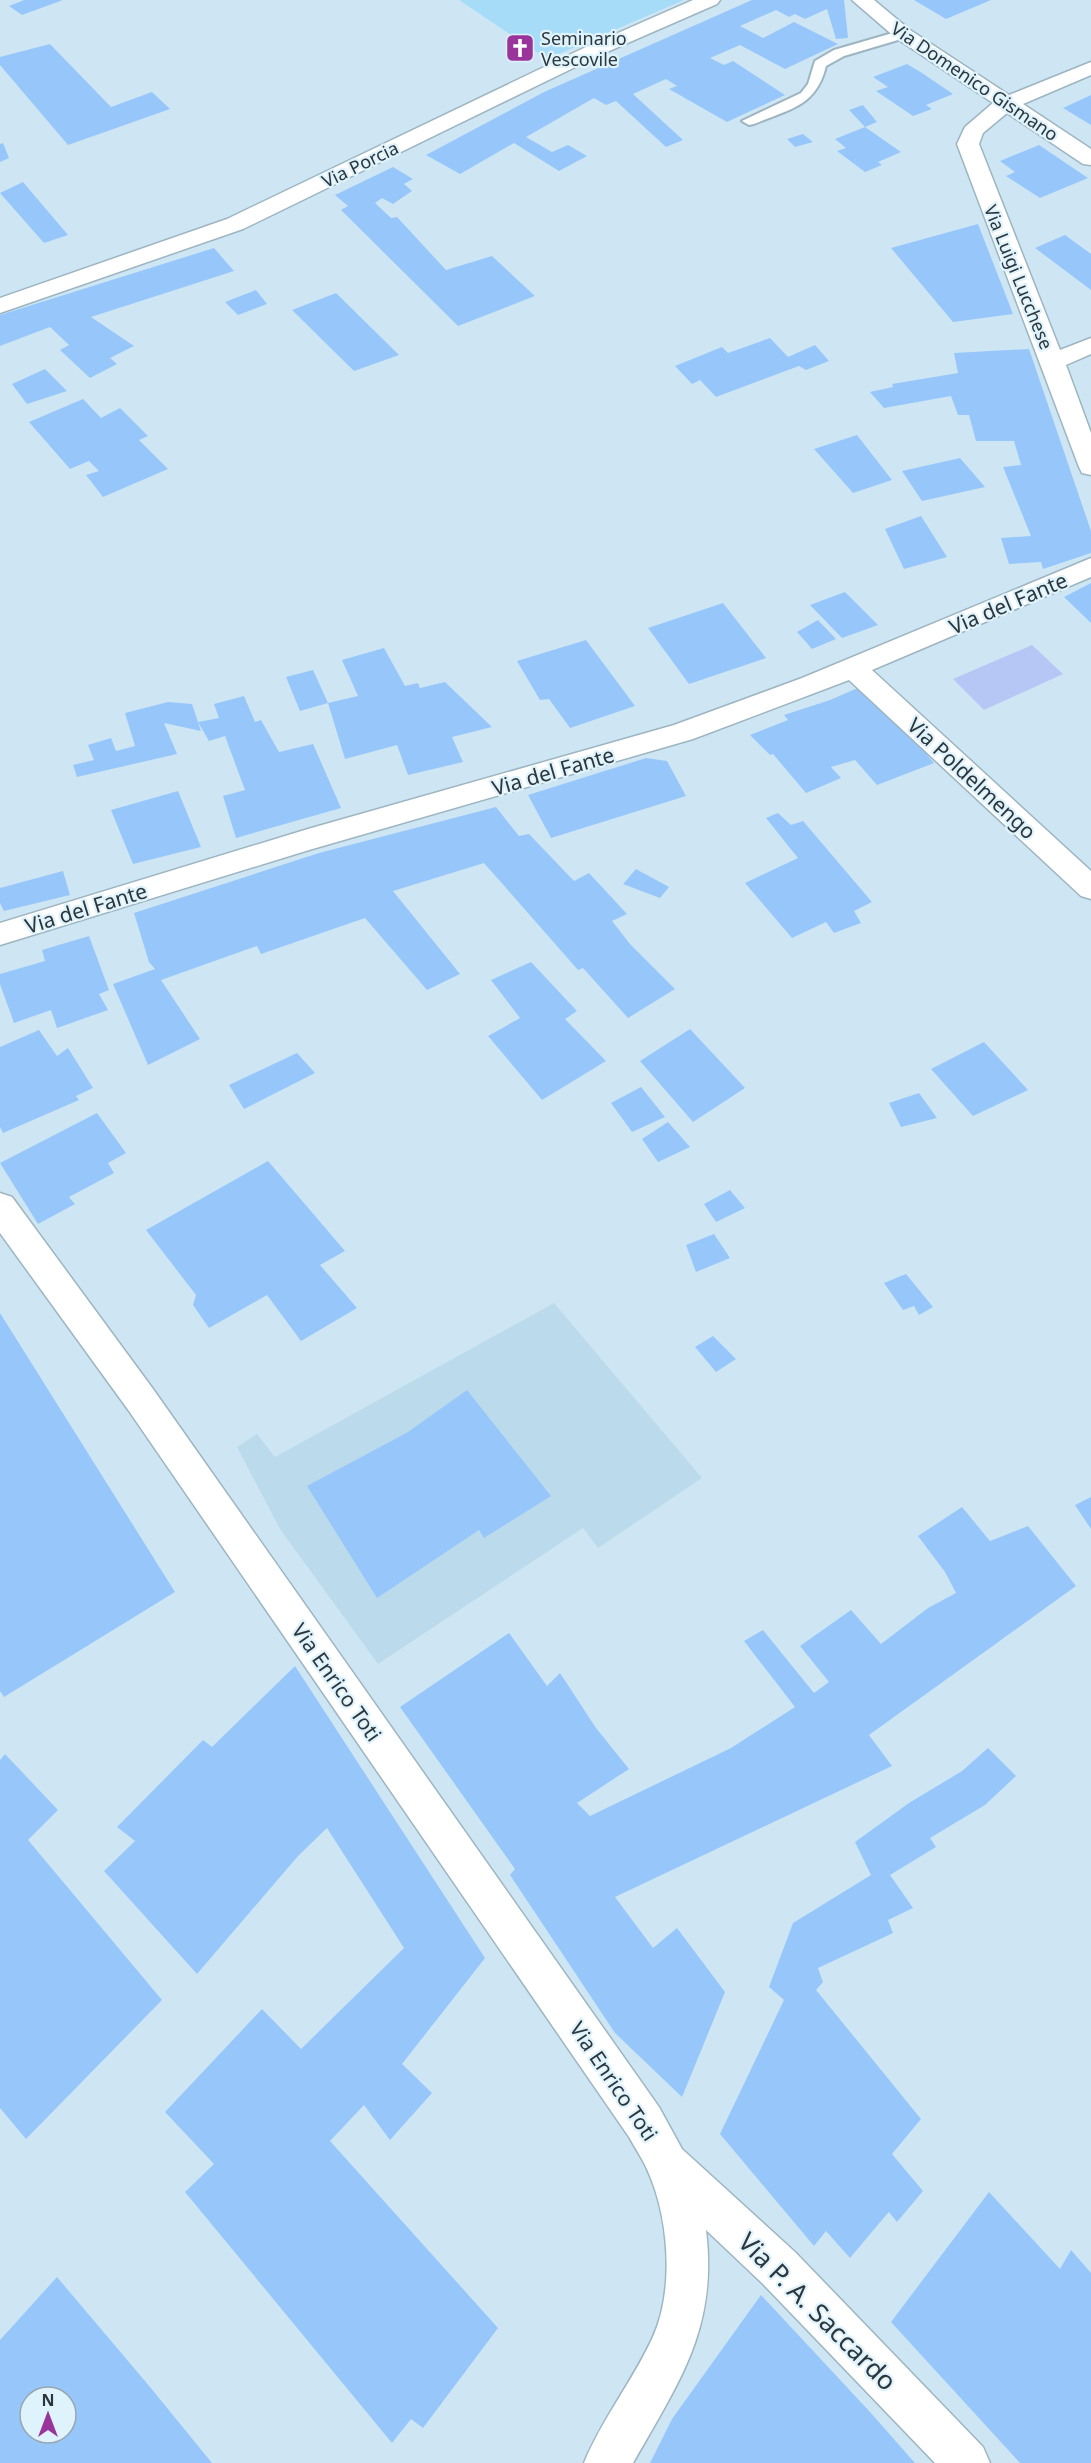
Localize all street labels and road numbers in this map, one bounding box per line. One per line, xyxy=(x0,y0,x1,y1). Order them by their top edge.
street label: Via Domenico Gismano xyxy=(887,16,1063,146)
street label: Via Porcia xyxy=(318,135,402,193)
street label: Via Luigi Lucchese xyxy=(979,201,1059,353)
street label: Via del Fante xyxy=(945,565,1071,641)
street label: Via Poldelmengo xyxy=(902,711,1042,845)
street label: Via del Fante xyxy=(489,740,617,802)
street label: Via del Fante xyxy=(22,876,150,940)
street label: Via Enrico Toti xyxy=(286,1617,388,1747)
street label: Via Enrico Toti xyxy=(564,2016,664,2146)
street label: Via P. A. Saccardo xyxy=(731,2224,905,2398)

